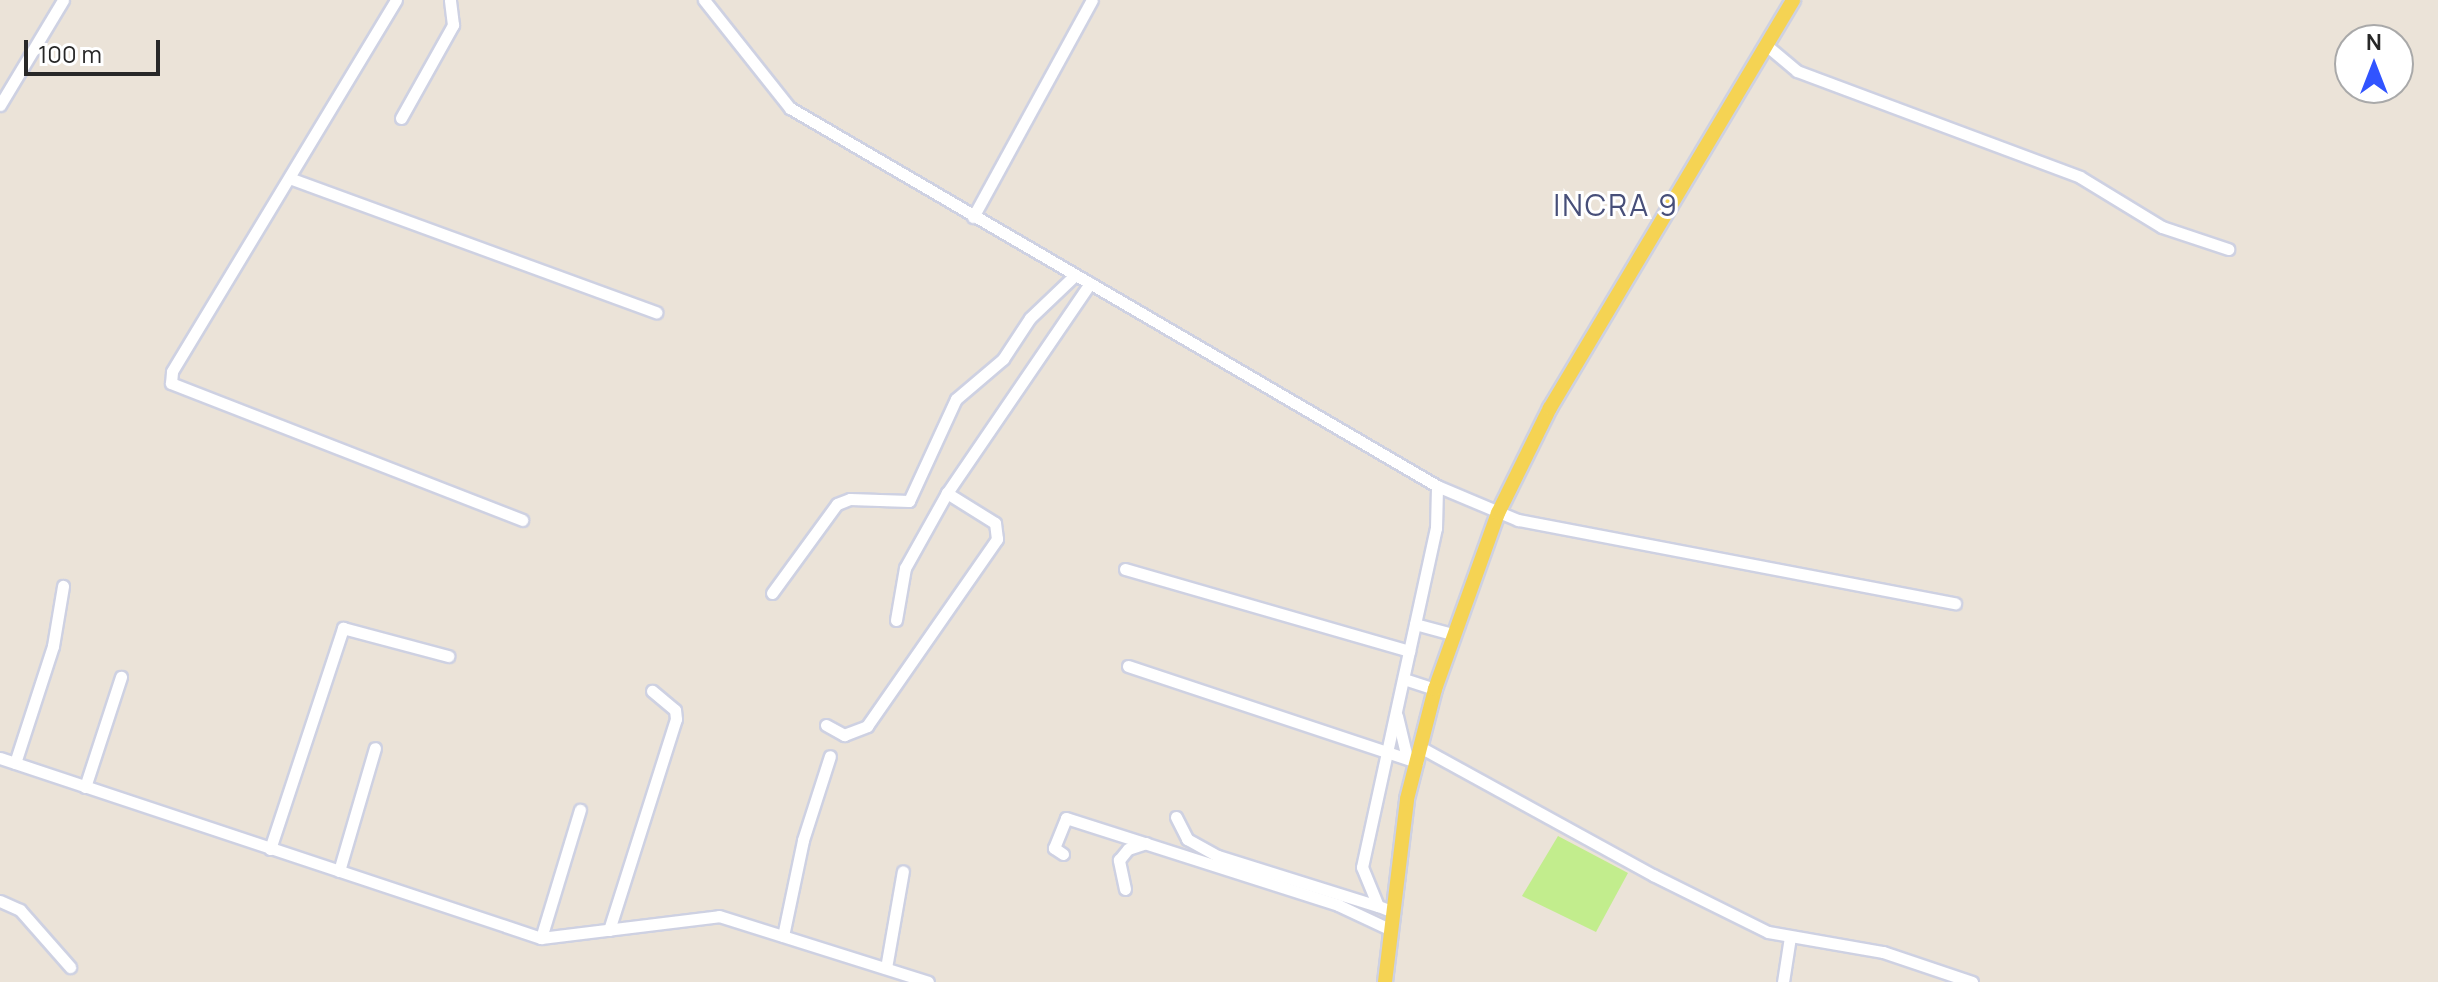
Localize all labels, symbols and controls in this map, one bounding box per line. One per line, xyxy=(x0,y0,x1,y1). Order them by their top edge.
scale bar xyxy=(28,24,164,74)
north arrow xyxy=(2334,24,2414,104)
text: N xyxy=(2366,27,2382,57)
text: 100 m xyxy=(38,37,102,70)
district label: INCRA 9 xyxy=(1553,187,1679,223)

